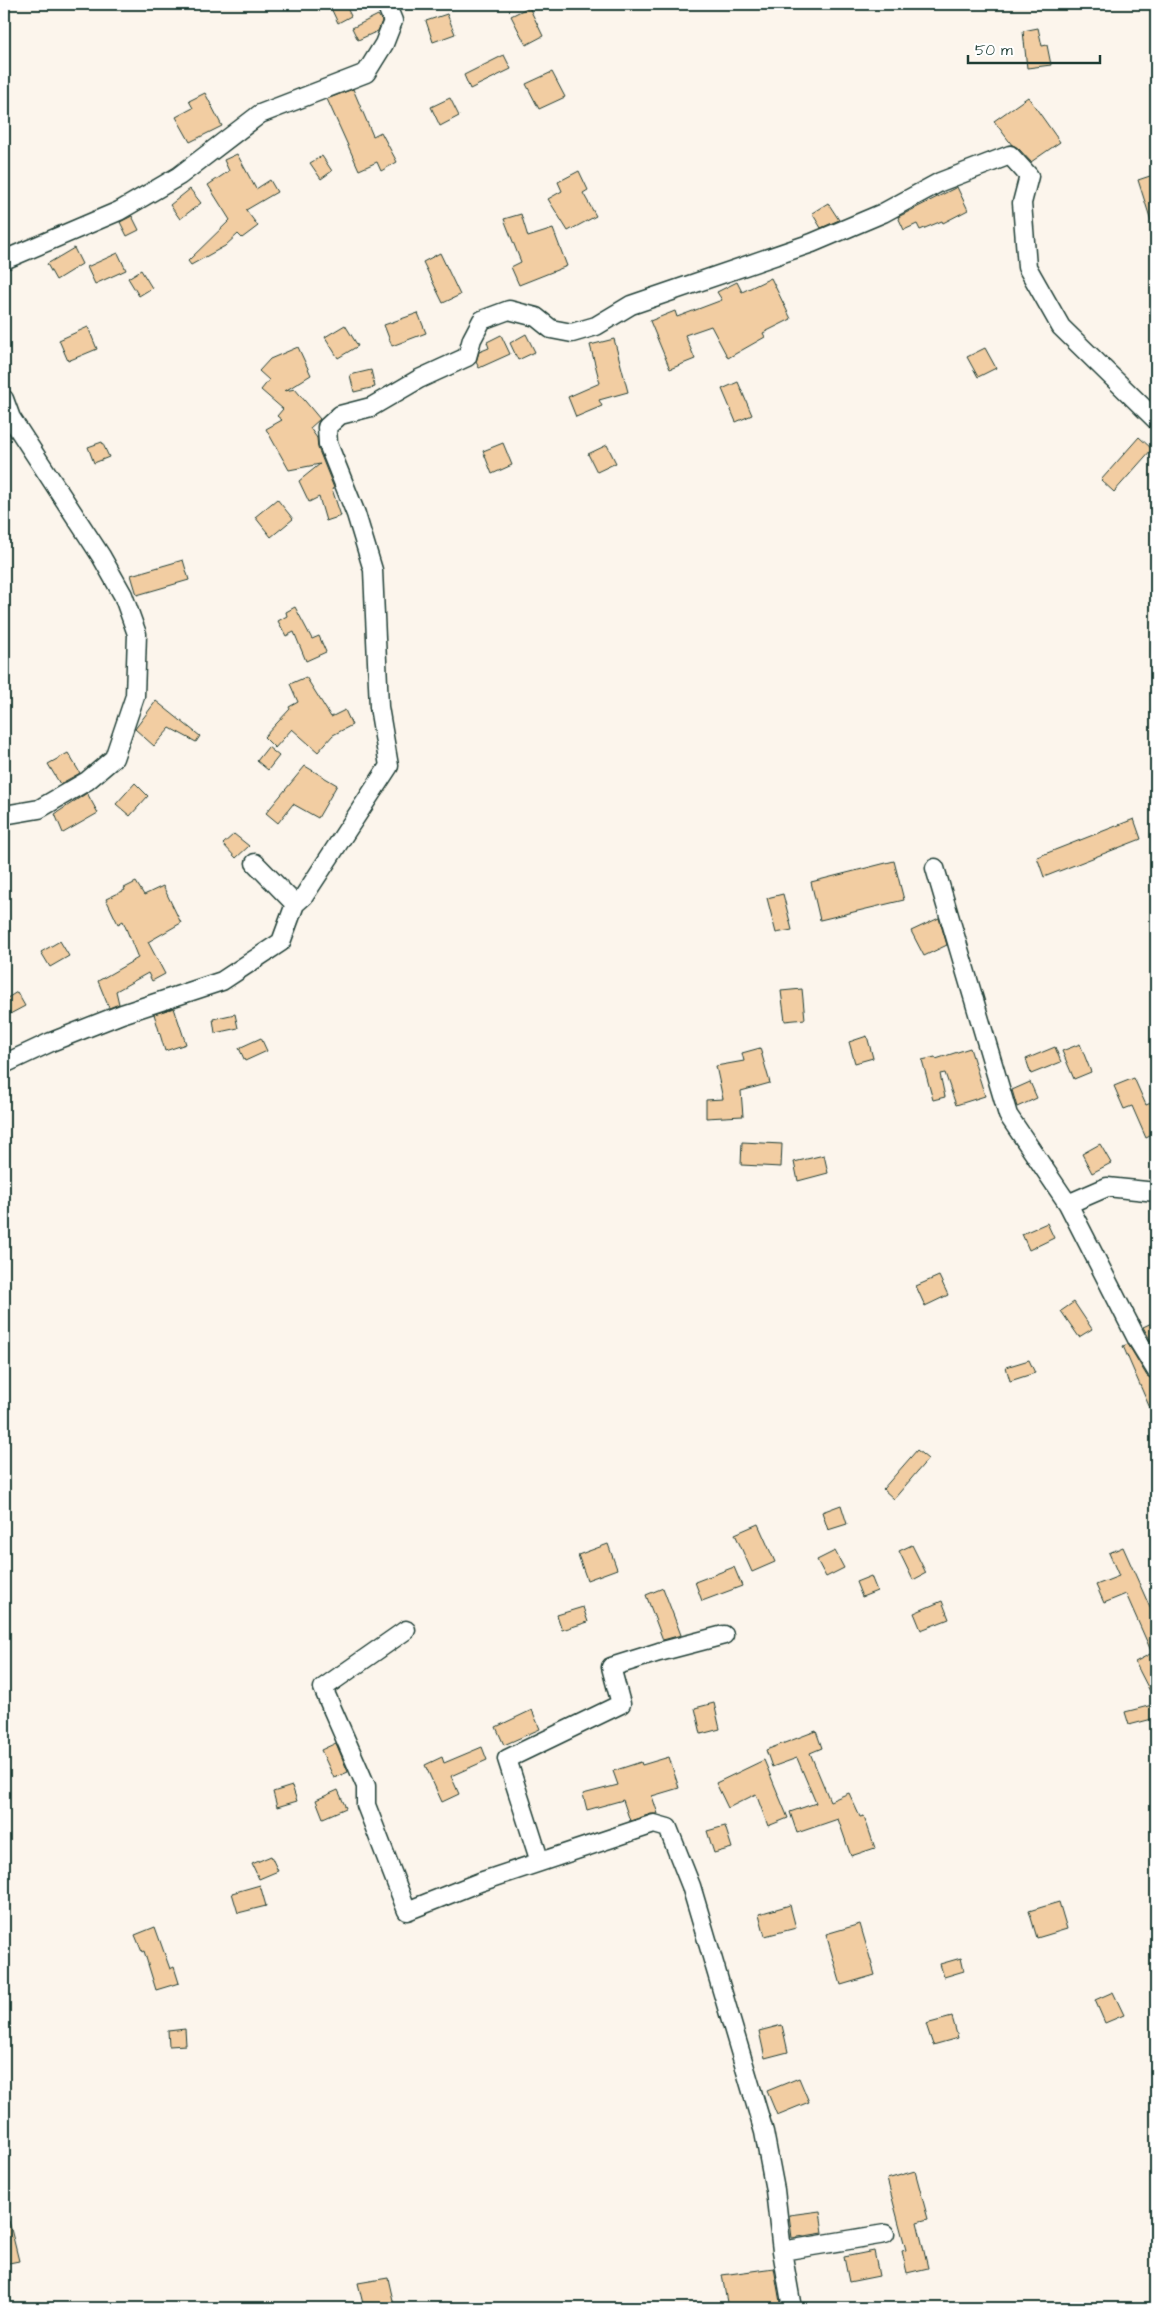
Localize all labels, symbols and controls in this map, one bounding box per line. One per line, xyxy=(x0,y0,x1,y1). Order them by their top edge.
scale bar xyxy=(968,32,1100,64)
text: 50 m xyxy=(975,40,1013,61)

